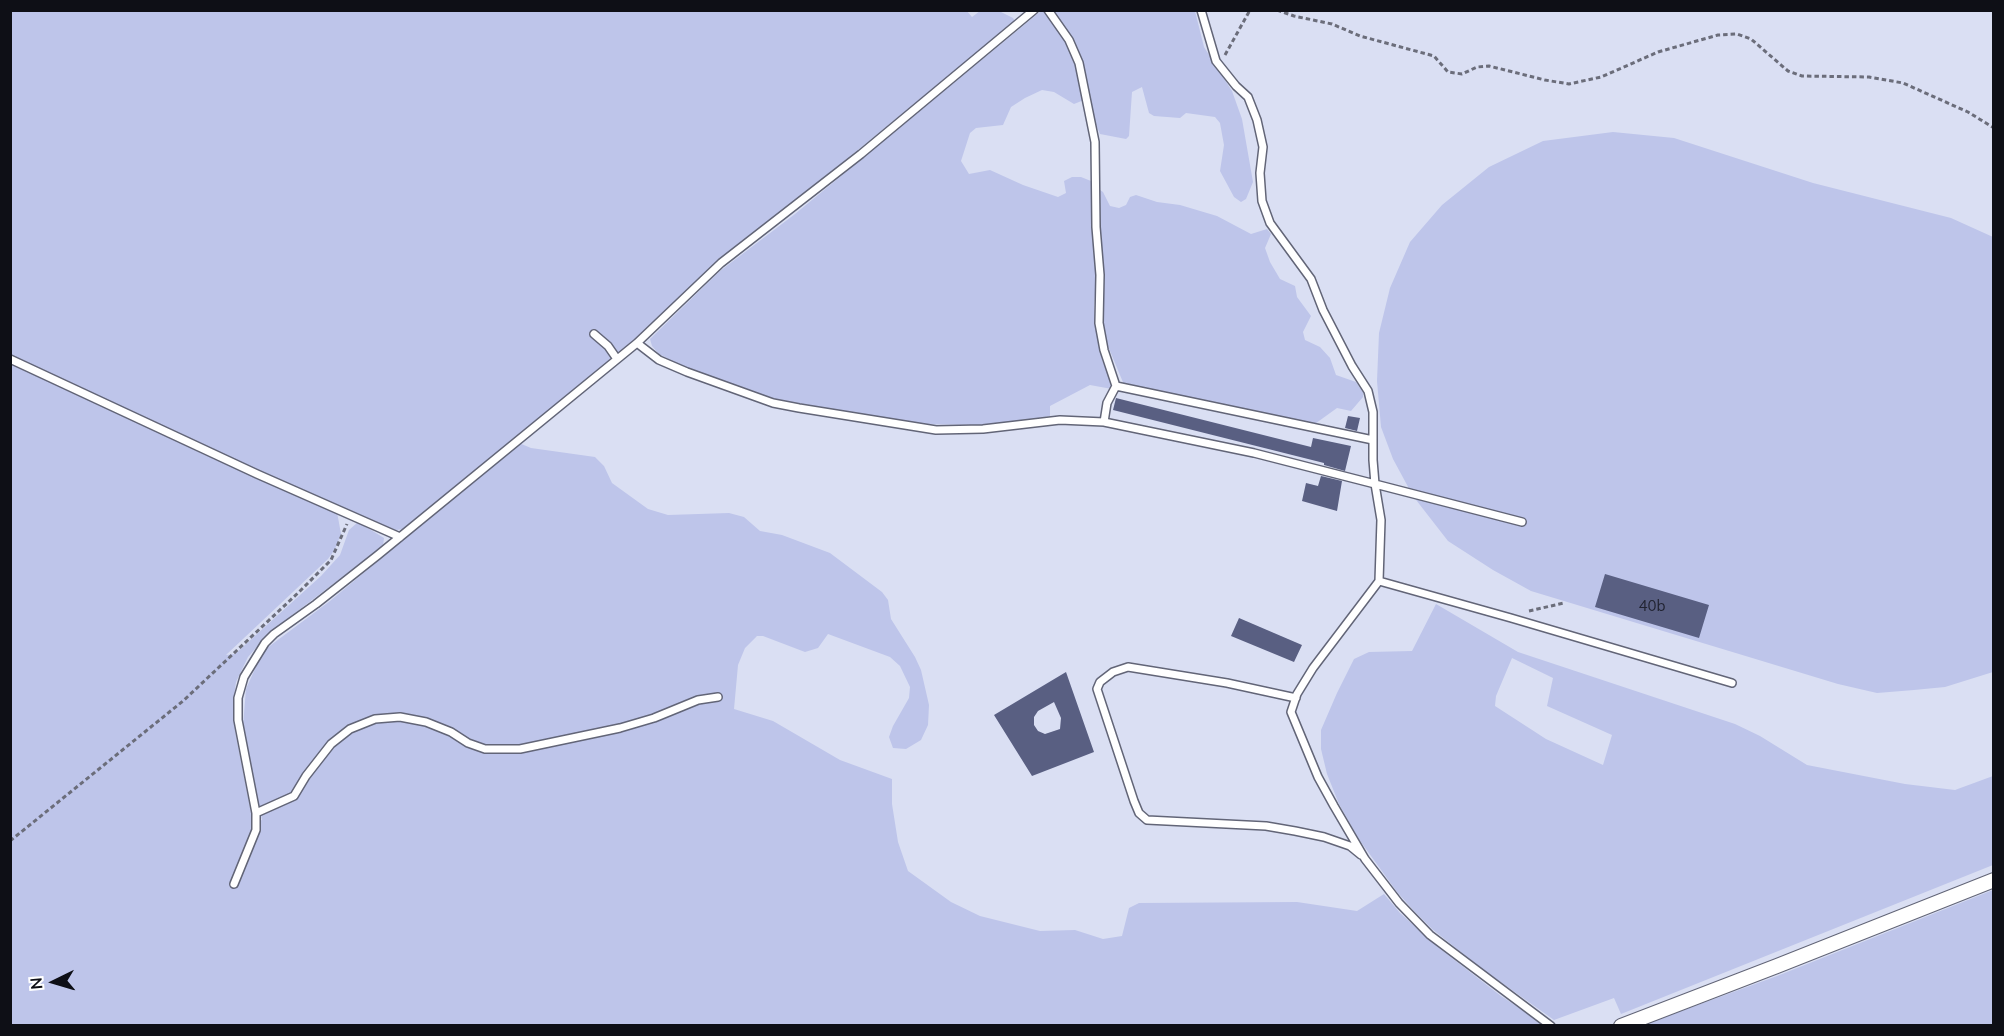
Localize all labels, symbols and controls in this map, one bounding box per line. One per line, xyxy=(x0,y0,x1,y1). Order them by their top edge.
house number: 40b xyxy=(1639,597,1665,615)
north arrow xyxy=(24,952,84,1012)
text: N xyxy=(26,977,47,990)

